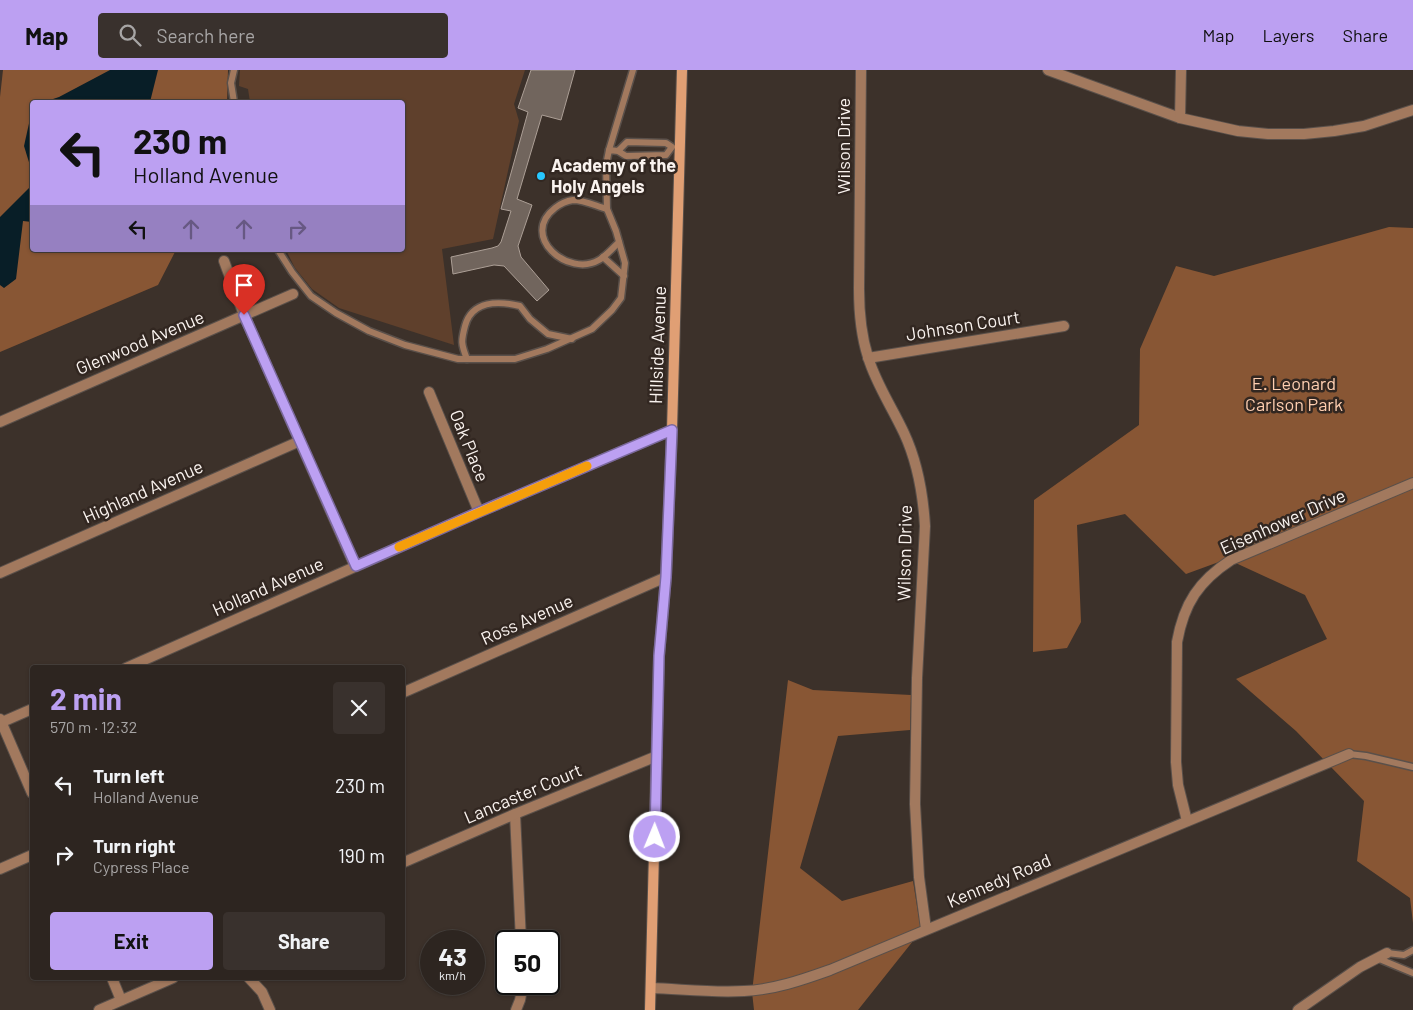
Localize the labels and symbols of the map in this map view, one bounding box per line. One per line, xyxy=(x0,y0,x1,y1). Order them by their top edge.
street label: Wilson Drive xyxy=(832,98,854,194)
place label: Academy of the Holy Angels xyxy=(551,154,676,197)
marker: Academy of the Holy Angels xyxy=(535,170,547,182)
pin xyxy=(223,264,265,315)
street label: Hillside Avenue xyxy=(644,286,670,404)
street label: Glenwood Avenue xyxy=(72,305,207,379)
street label: Johnson Court xyxy=(904,305,1021,345)
park label: E. Leonard Carlson Park xyxy=(1245,372,1343,415)
street label: Oak Place xyxy=(446,406,494,485)
street label: Highland Avenue xyxy=(79,455,206,527)
street label: Eisenhower Drive xyxy=(1216,484,1349,559)
street label: Wilson Drive xyxy=(892,505,916,601)
street label: Holland Avenue xyxy=(209,552,327,620)
street label: Ross Avenue xyxy=(477,589,576,649)
street label: Lancaster Court xyxy=(460,758,585,828)
position arrow xyxy=(628,810,680,862)
street label: Kennedy Road xyxy=(943,848,1054,912)
speed limit sign: 50 xyxy=(495,930,560,995)

